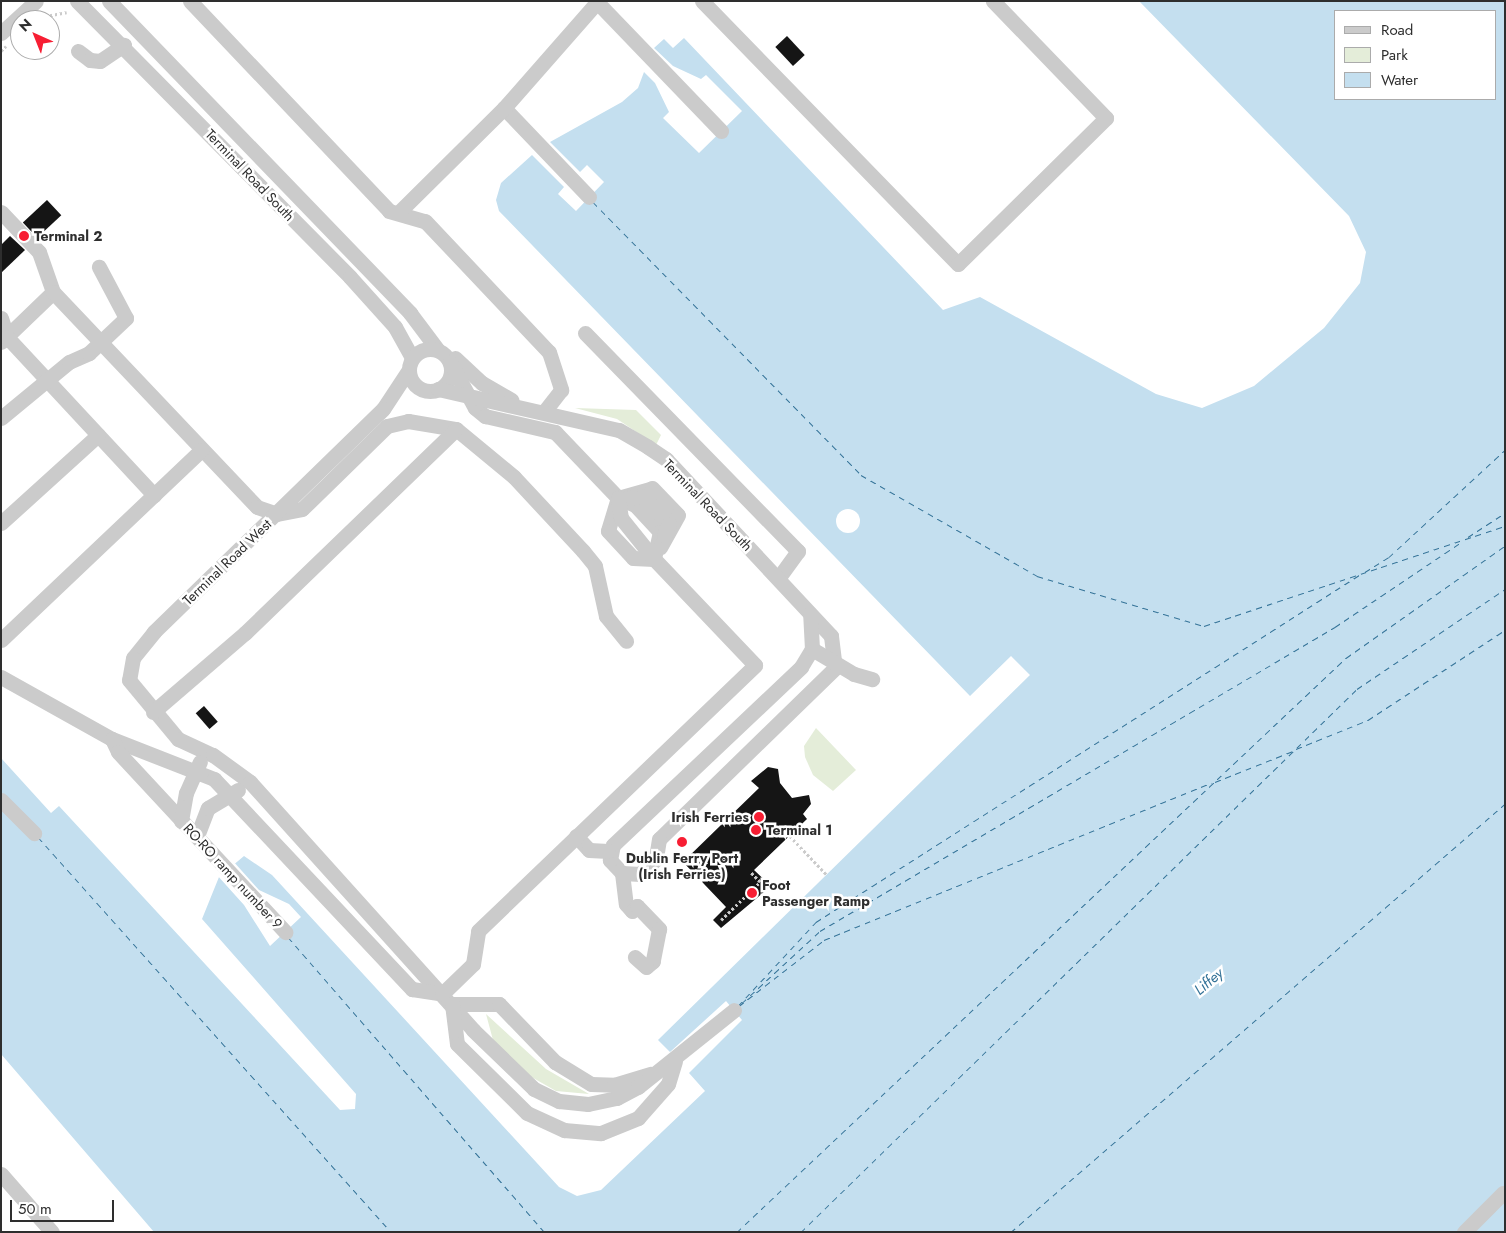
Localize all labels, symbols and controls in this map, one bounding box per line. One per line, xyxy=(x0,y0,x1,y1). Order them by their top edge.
north arrow xyxy=(10,10,60,60)
legend xyxy=(1334,10,1496,100)
text: N xyxy=(14,14,36,36)
text: Road xyxy=(1381,19,1413,41)
text: Park xyxy=(1381,44,1408,66)
text: Water xyxy=(1381,69,1418,91)
street label: Terminal Road South xyxy=(202,126,298,224)
place label: Terminal 2 xyxy=(34,228,102,244)
marker: Terminal 2 xyxy=(18,230,30,242)
street label: Terminal Road South xyxy=(660,456,756,554)
street label: Terminal Road West xyxy=(179,515,275,609)
place label: Irish Ferries xyxy=(671,809,749,825)
marker: Irish Ferries xyxy=(753,811,765,823)
street label: RO-RO ramp number 9 xyxy=(180,820,286,932)
place label: Terminal 1 xyxy=(766,822,832,838)
marker: Terminal 1 xyxy=(750,824,762,836)
marker: Dublin Ferry Port (Irish Ferries) xyxy=(676,836,688,848)
place label: Dublin Ferry Port (Irish Ferries) xyxy=(626,850,738,882)
place label: Foot Passenger Ramp xyxy=(762,877,870,910)
marker: Foot Passenger Ramp xyxy=(746,887,758,899)
water label: Liffey xyxy=(1191,965,1227,999)
scale bar xyxy=(12,1190,116,1222)
text: 50 m xyxy=(18,1198,52,1220)

